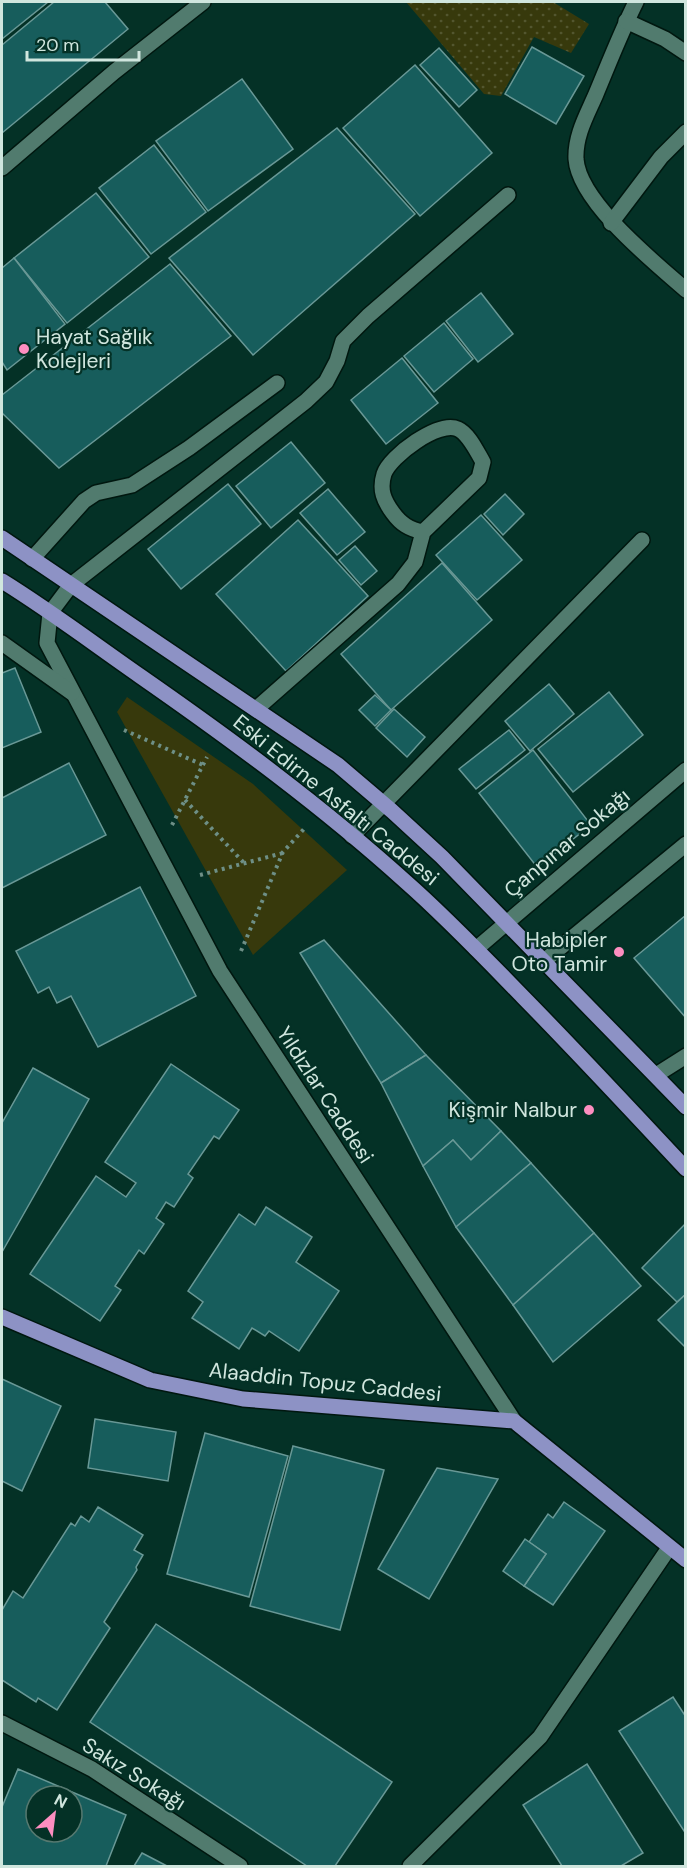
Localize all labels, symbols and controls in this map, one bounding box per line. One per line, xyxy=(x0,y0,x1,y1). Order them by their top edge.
scale bar xyxy=(27,24,140,62)
text: 20 m xyxy=(36,33,79,57)
place label: Hayat Sağlık Kolejleri xyxy=(36,323,153,375)
marker: Hayat Sağlık Kolejleri xyxy=(17,342,31,356)
street label: Eski Edirne Asfaltı Caddesi xyxy=(227,708,445,892)
street label: Çanpınar Sokağı xyxy=(498,782,636,904)
place label: Habipler Oto Tamir xyxy=(512,926,607,978)
marker: Habipler Oto Tamir xyxy=(612,945,626,959)
street label: Yıldızlar Caddesi xyxy=(270,1021,380,1169)
place label: Kişmir Nalbur xyxy=(448,1096,577,1124)
marker: Kişmir Nalbur xyxy=(582,1103,596,1117)
street label: Alaaddin Topuz Caddesi xyxy=(207,1356,443,1408)
street label: Sakız Sokağı xyxy=(77,1731,191,1817)
north arrow xyxy=(24,1784,84,1844)
text: N xyxy=(51,1789,71,1813)

